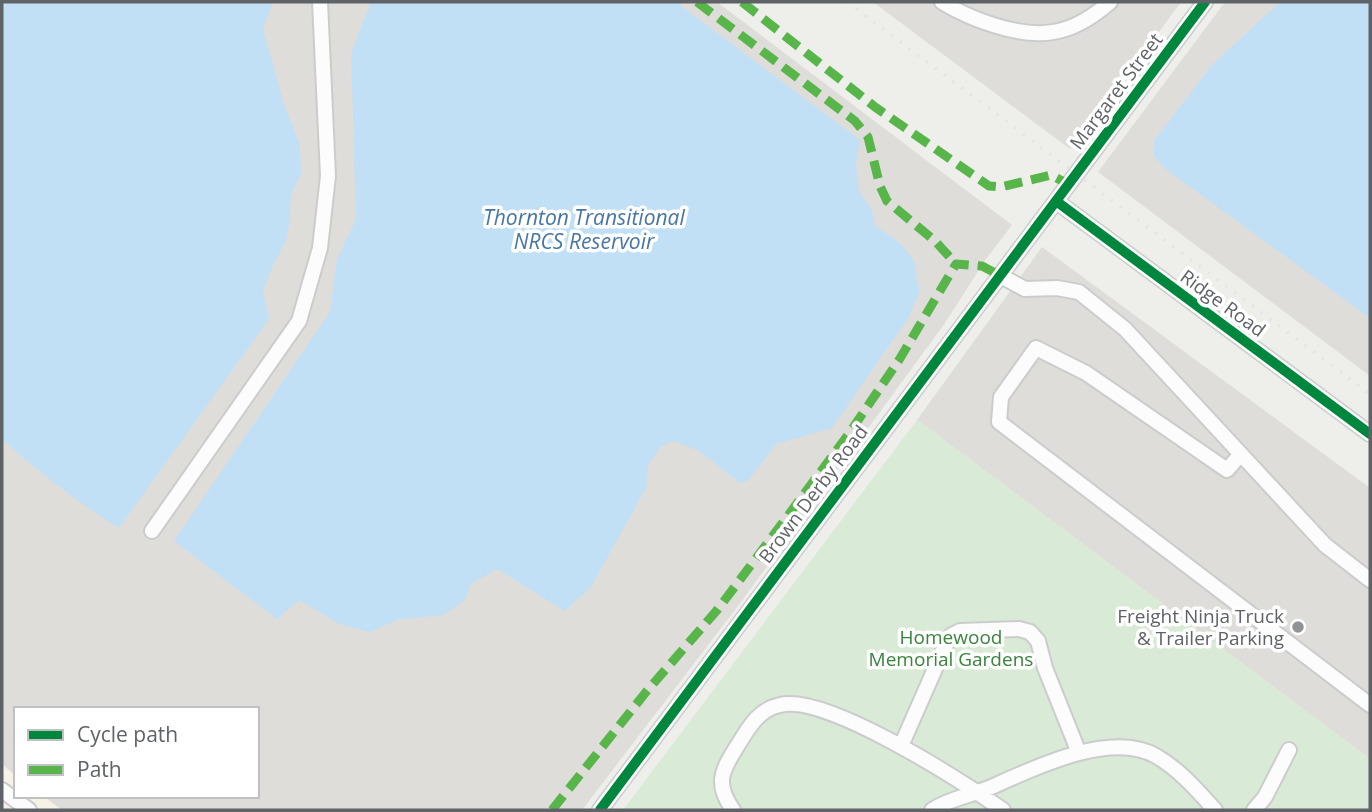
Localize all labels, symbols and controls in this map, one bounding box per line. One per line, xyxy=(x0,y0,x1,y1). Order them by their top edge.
street label: Margaret Street xyxy=(1064,27,1168,155)
water label: Thornton Transitional NRCS Reservoir xyxy=(483,203,685,255)
street label: Ridge Road xyxy=(1175,263,1271,343)
street label: Brown Derby Road xyxy=(753,420,873,568)
place label: Freight Ninja Truck & Trailer Parking xyxy=(1117,603,1284,651)
marker: Freight Ninja Truck & Trailer Parking xyxy=(1290,619,1306,635)
park label: Homewood Memorial Gardens xyxy=(869,624,1033,672)
legend xyxy=(14,707,259,798)
text: Cycle path xyxy=(77,720,178,748)
text: Path xyxy=(77,755,122,783)

